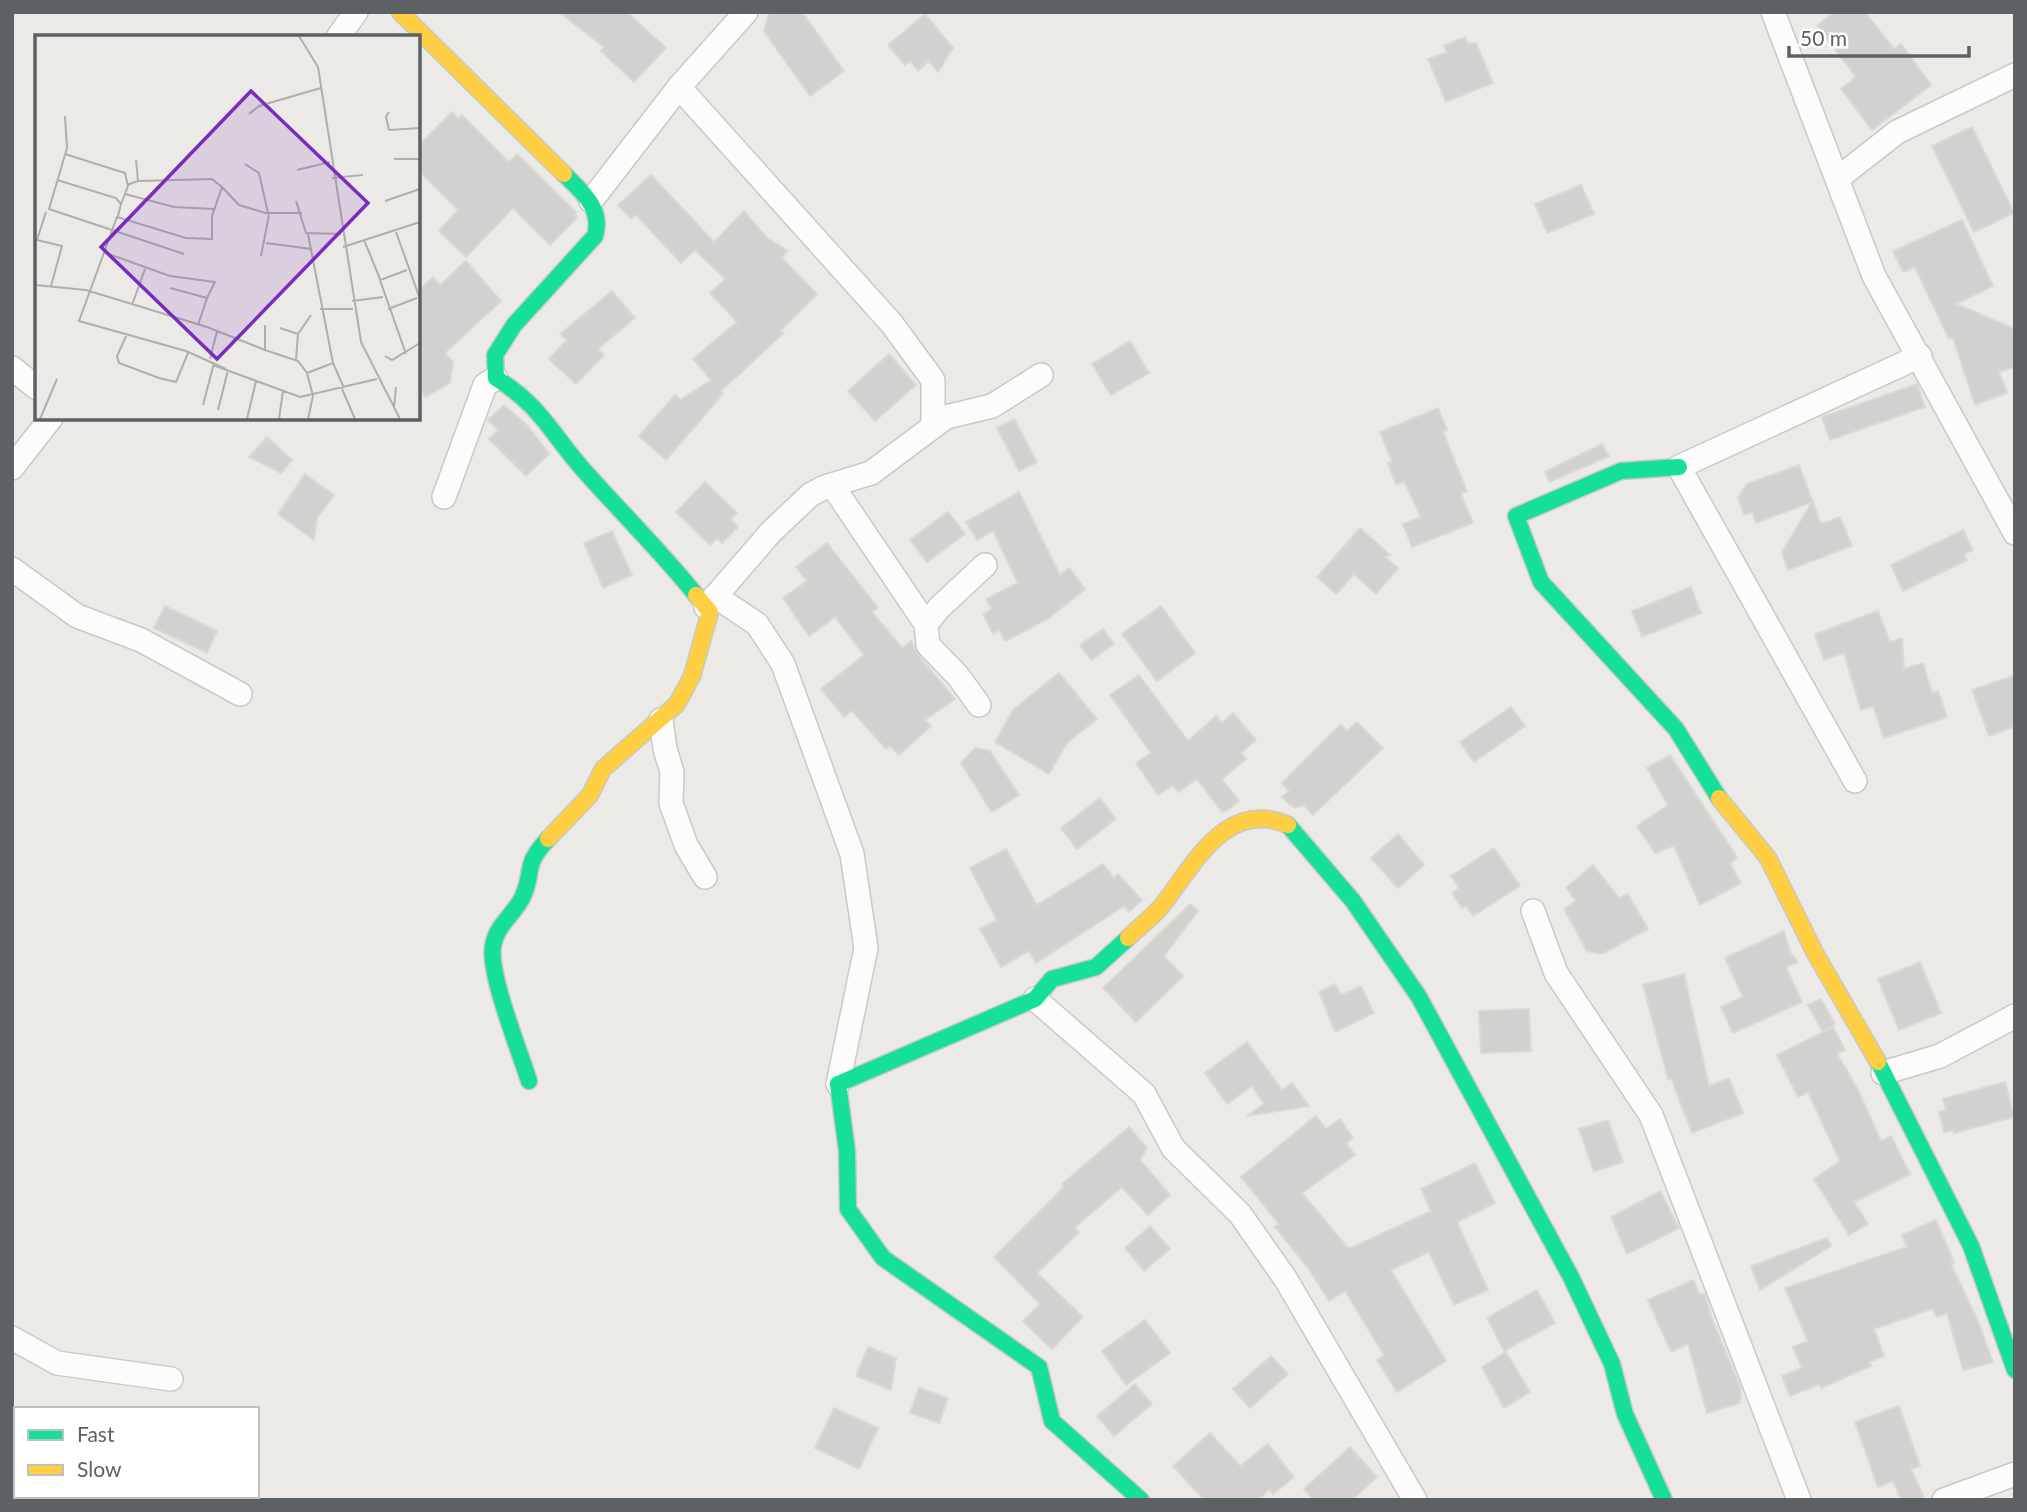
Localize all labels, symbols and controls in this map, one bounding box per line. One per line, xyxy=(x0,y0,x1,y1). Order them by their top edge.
scale bar xyxy=(1789,14,1969,58)
text: 50 m xyxy=(1800,25,1847,50)
inset map xyxy=(35,35,420,420)
legend xyxy=(14,1407,259,1498)
text: Fast xyxy=(77,1421,115,1446)
text: Slow xyxy=(77,1456,122,1481)

